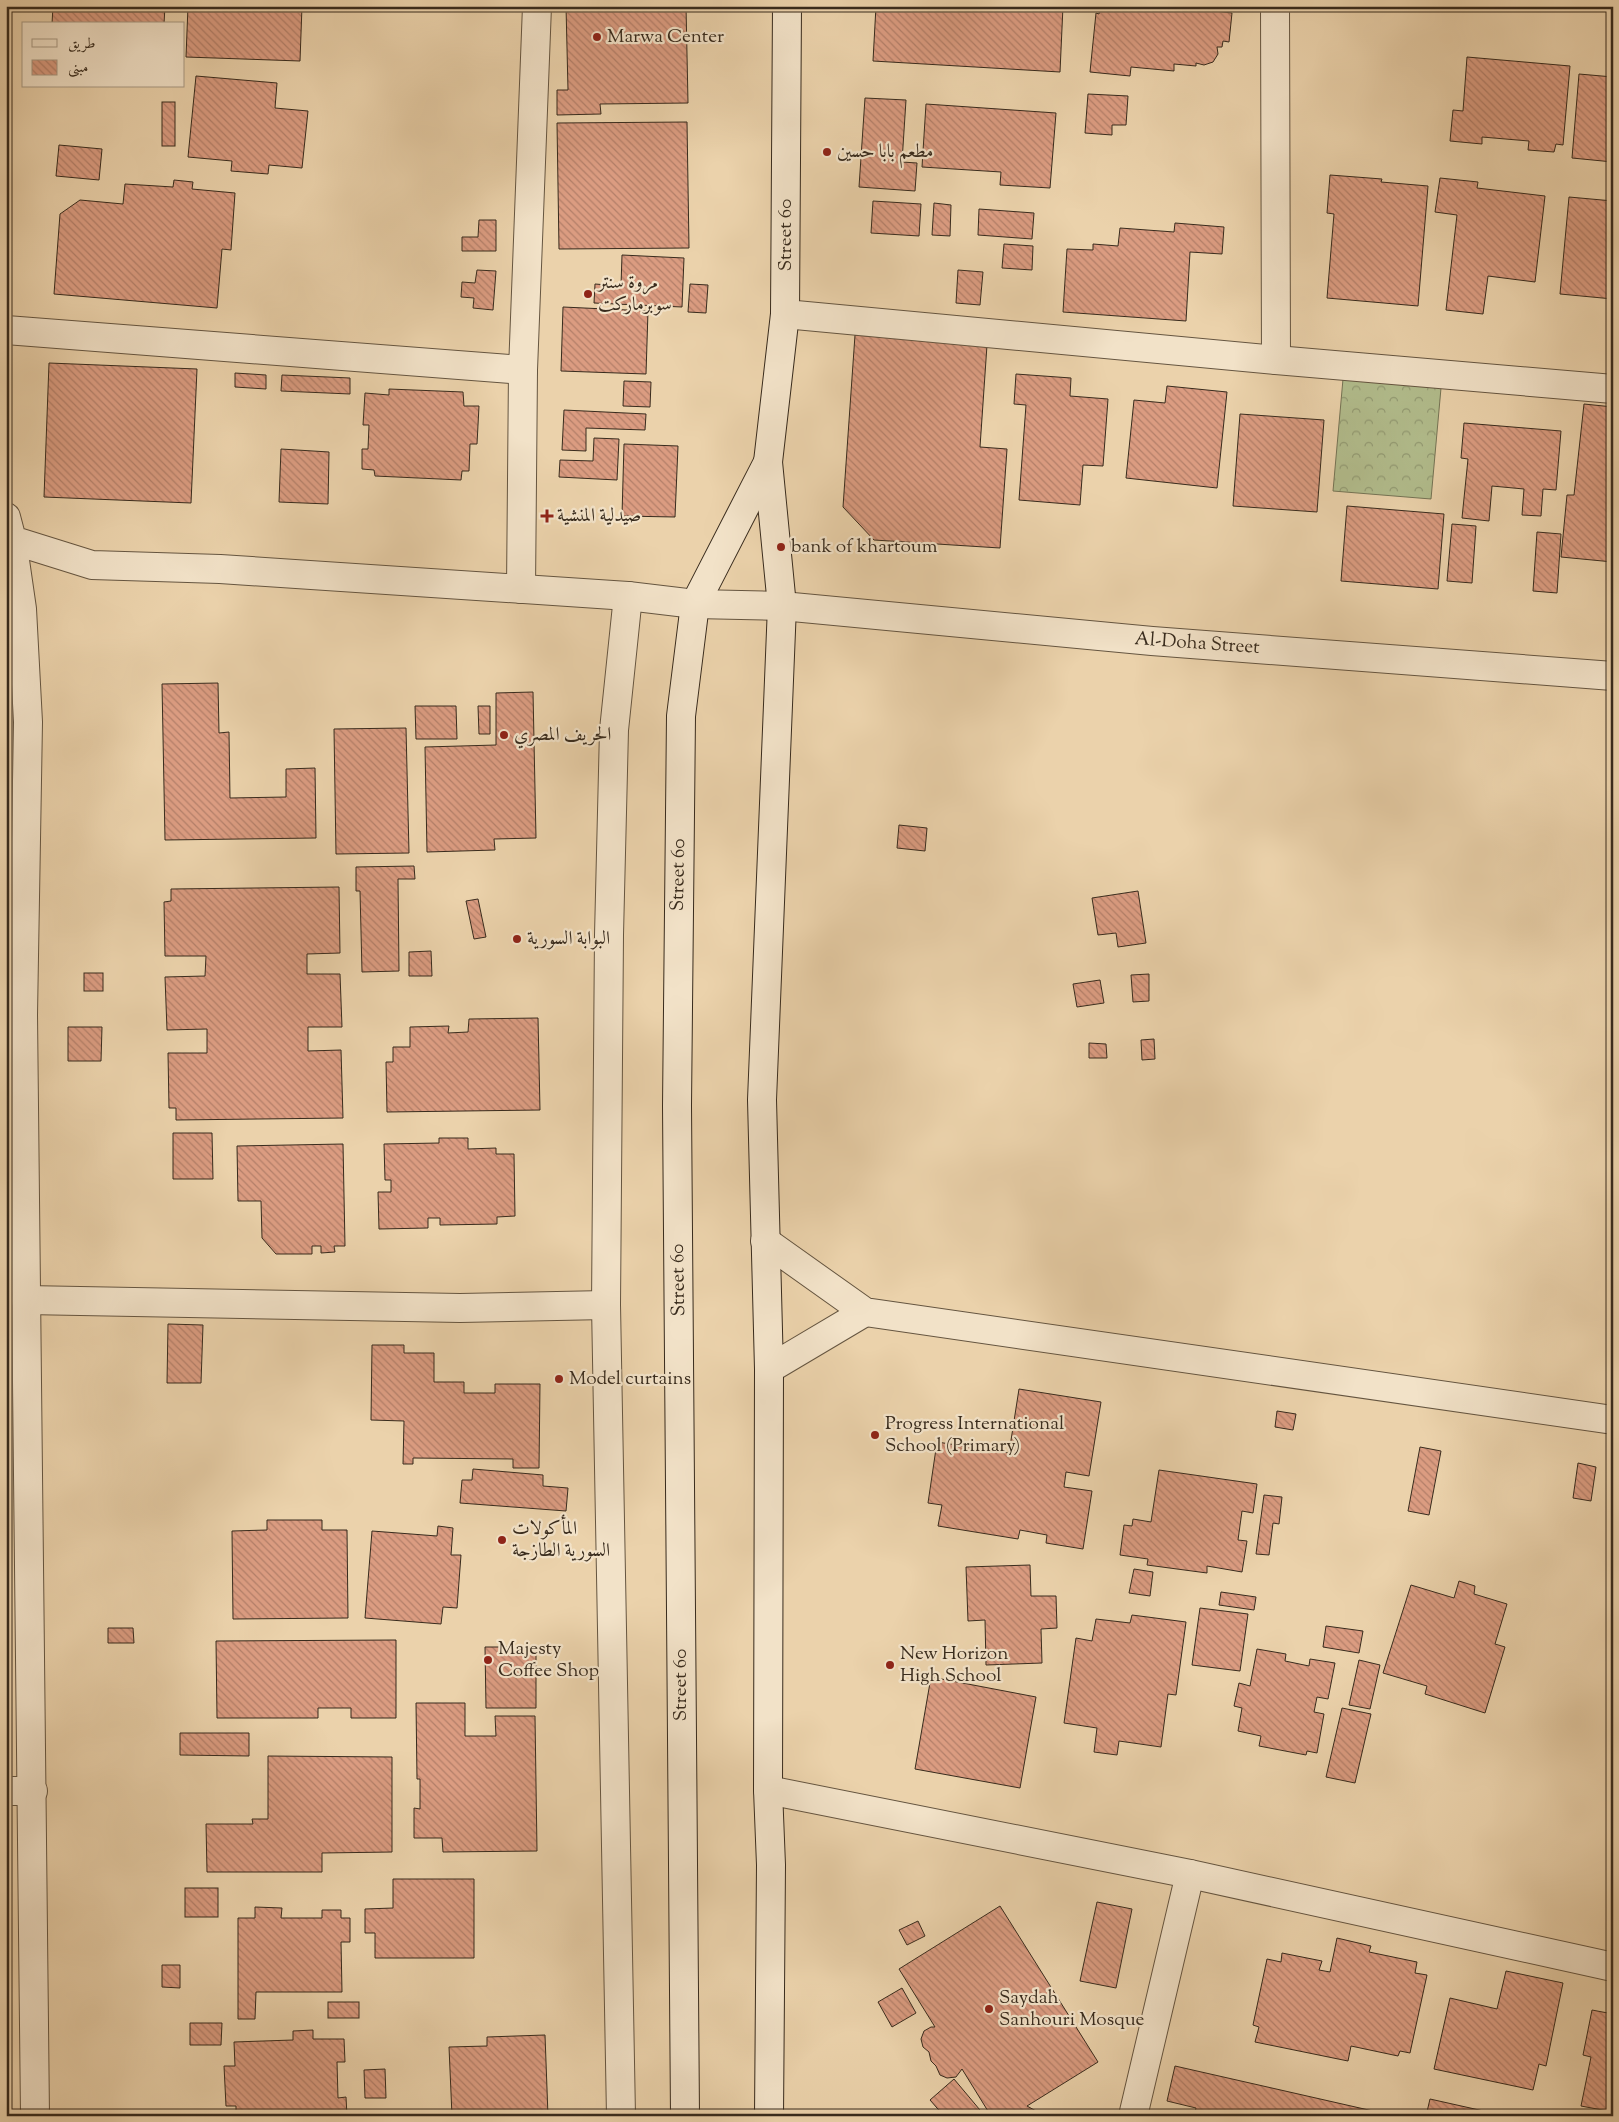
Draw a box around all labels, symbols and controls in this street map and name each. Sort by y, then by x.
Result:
legend [22,22,185,88]
place label: Marwa Center [607,24,724,51]
marker: Marwa Center [591,31,603,43]
text: طريق [68,34,95,55]
text: مبنى [68,58,88,79]
place label: مطعم بابا حسين [837,139,933,169]
marker: مطعم بابا حسين [821,146,833,158]
street label: Street 60 [773,199,800,271]
place label: مروة سنتر سوبرماركت [596,270,672,319]
marker: مروة سنتر سوبرماركت [582,288,594,300]
place label: صيدلية المنشية [557,503,641,530]
marker: صيدلية المنشية [541,510,553,522]
place label: bank of khartoum [791,534,938,561]
marker: bank of khartoum [775,541,787,553]
street label: Al-Doha Street [1134,626,1261,662]
place label: الحريف المصري [514,722,611,749]
marker: الحريف المصري [498,729,510,741]
street label: Street 60 [665,838,693,912]
place label: البوابة السورية [527,926,610,953]
marker: البوابة السورية [511,933,523,945]
street label: Street 60 [665,1243,693,1317]
place label: Model curtains [569,1366,691,1393]
marker: Model curtains [553,1373,565,1385]
place label: Progress International School (Primary) [885,1411,1064,1460]
marker: Progress International School (Primary) [869,1429,881,1441]
place label: المأكولات السورية الطازجة [512,1514,610,1565]
marker: المأكولات السورية الطازجة [496,1534,508,1546]
place label: Majesty Coffee Shop [498,1636,599,1685]
place label: New Horizon High School [900,1641,1008,1690]
street label: Street 60 [668,1649,695,1721]
marker: Majesty Coffee Shop [482,1654,494,1666]
marker: New Horizon High School [884,1659,896,1671]
place label: Saydah Sanhouri Mosque [999,1985,1145,2034]
marker: Saydah Sanhouri Mosque [983,2003,995,2015]

